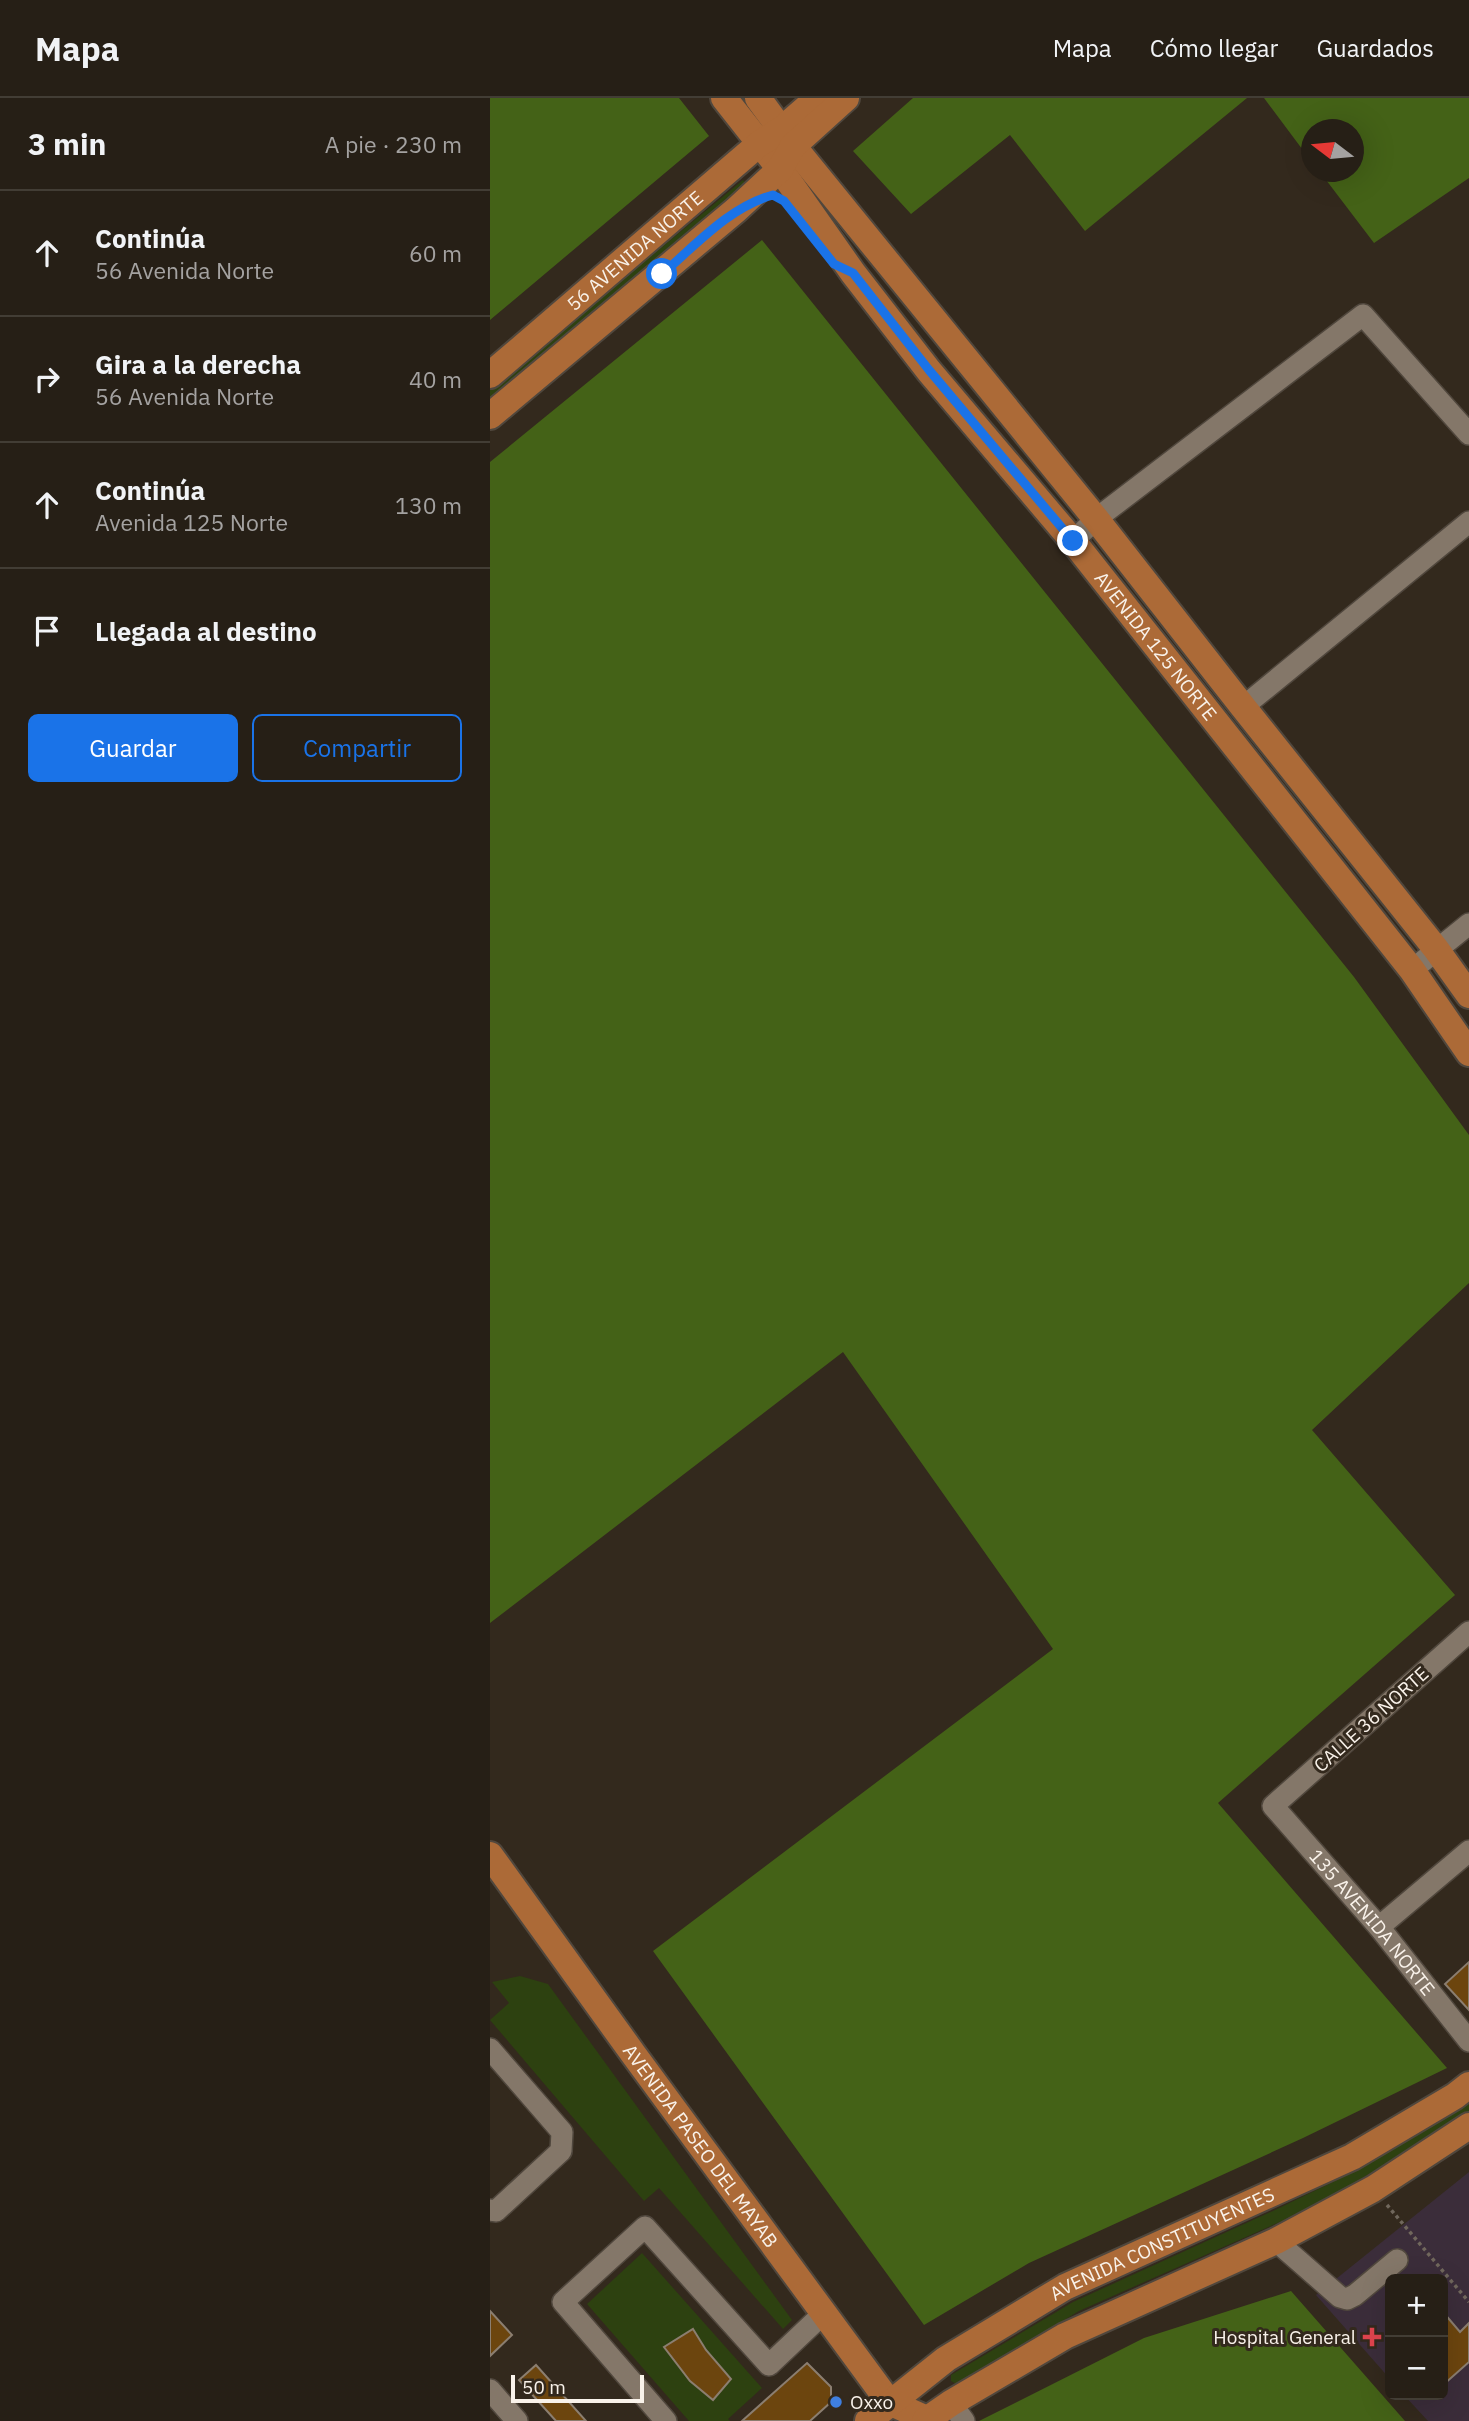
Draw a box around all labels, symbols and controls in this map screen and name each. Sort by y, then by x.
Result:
text: Mapa [35,27,120,70]
text: Mapa [1053,32,1112,64]
text: Cómo llegar [1150,32,1278,64]
text: Guardados [1316,32,1434,64]
north arrow [1301,119,1364,182]
text: 3 min [28,124,106,163]
text: A pie · 230 m [325,129,462,159]
street label: 56 AVENIDA NORTE [562,185,708,316]
text: Continúa [95,221,205,255]
icon: ahead [28,234,66,272]
text: 60 m [409,238,462,268]
text: 56 Avenida Norte [95,255,274,285]
route start [646,258,677,289]
text: Gira a la derecha [95,347,301,381]
icon: right [28,360,66,398]
text: 40 m [409,364,462,394]
text: 56 Avenida Norte [95,381,274,411]
text: Continúa [95,473,205,507]
icon: ahead [28,486,66,524]
text: 130 m [395,490,462,520]
text: Avenida 125 Norte [95,507,288,537]
route end [1057,525,1088,556]
street label: AVENIDA 125 NORTE [1090,566,1222,725]
icon: arrive [28,612,66,650]
text: Llegada al destino [95,614,317,648]
button: Guardar [28,714,238,782]
button: Compartir [252,714,462,782]
street label: CALLE 36 NORTE [1309,1661,1433,1777]
street label: 135 AVENIDA NORTE [1304,1844,1440,2000]
street label: AVENIDA PASEO DEL MAYAB [618,2039,783,2252]
street label: AVENIDA CONSTITUYENTES [1045,2182,1278,2305]
map controls [1385,2274,1448,2400]
button: + [1385,2274,1448,2337]
place label: Hospital General [1213,2325,1356,2349]
marker: Hospital General [1362,2327,1382,2347]
button: − [1385,2337,1448,2400]
scale bar [511,2372,644,2404]
text: 50 m [522,2375,566,2399]
place label: Oxxo [850,2390,893,2414]
marker: Oxxo [828,2394,844,2410]

